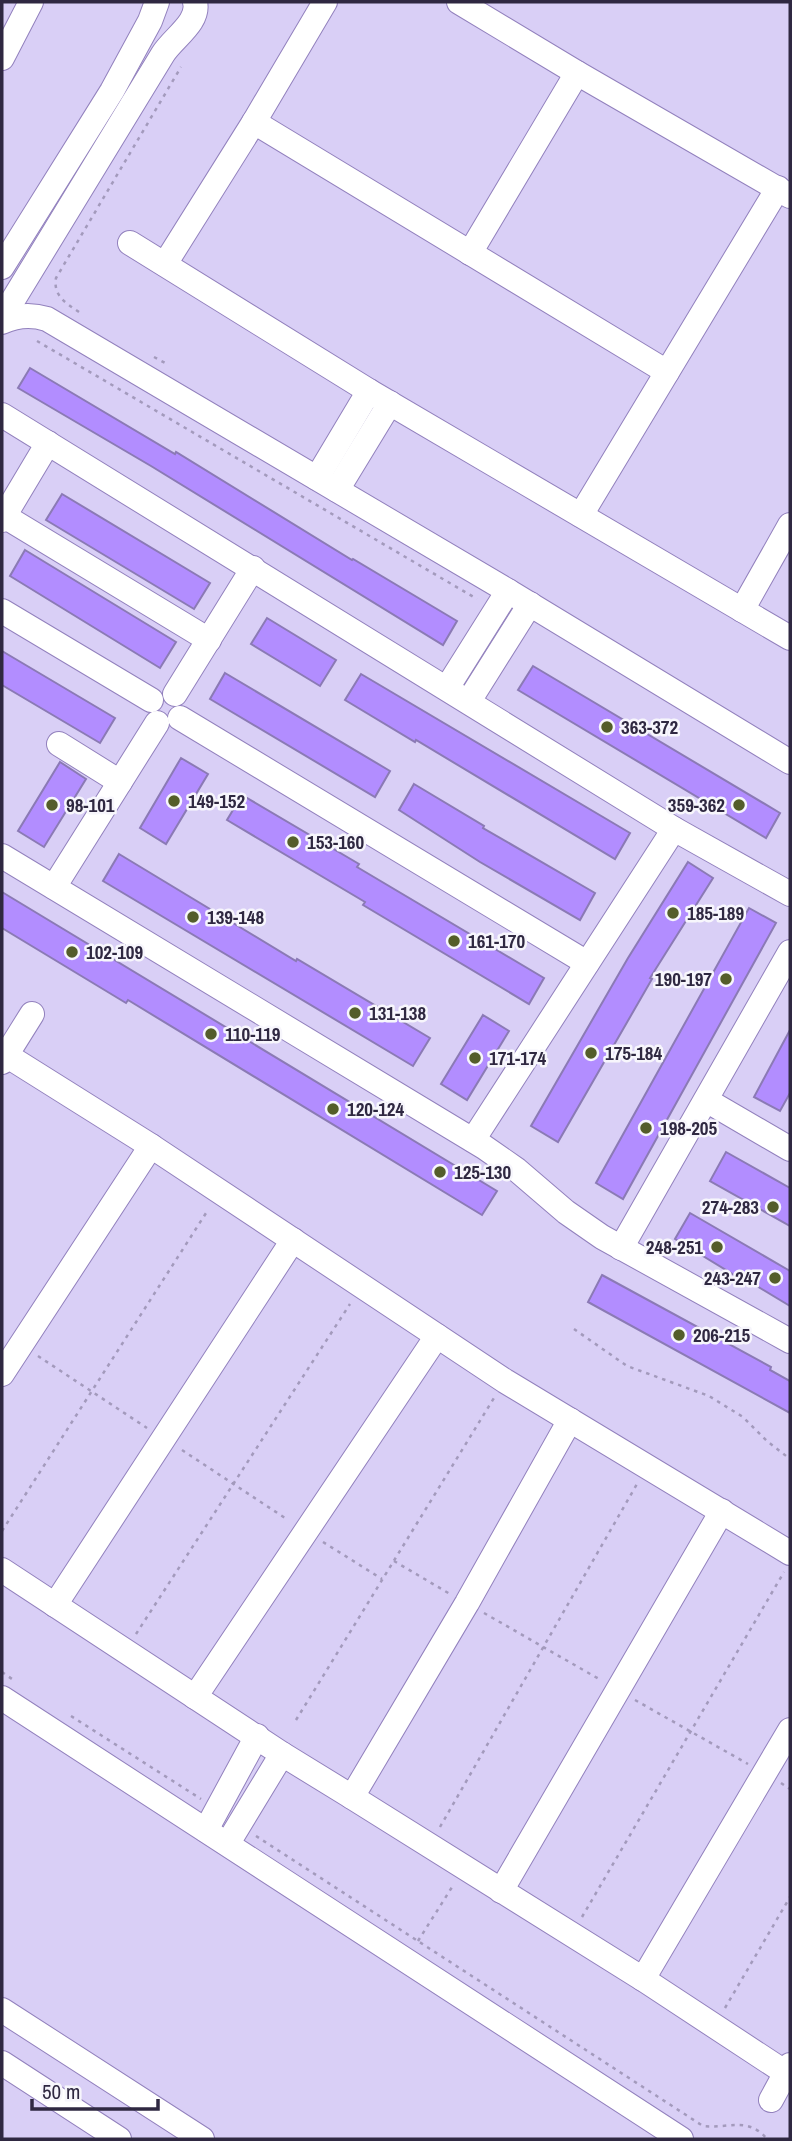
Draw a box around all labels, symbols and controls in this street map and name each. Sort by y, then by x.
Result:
place label: 363-372 [621,714,679,740]
marker: 363-372 [599,719,615,735]
place label: 149-152 [188,788,246,814]
place label: 98-101 [66,792,115,818]
place label: 359-362 [668,792,725,818]
marker: 149-152 [166,793,182,809]
marker: 98-101 [44,797,60,813]
marker: 359-362 [731,797,747,813]
place label: 153-160 [307,829,365,855]
marker: 153-160 [285,834,301,850]
place label: 185-189 [687,900,745,926]
place label: 139-148 [207,904,265,930]
marker: 185-189 [665,905,681,921]
marker: 139-148 [185,909,201,925]
place label: 161-170 [468,928,526,954]
marker: 161-170 [446,933,462,949]
place label: 102-109 [86,939,144,965]
marker: 102-109 [64,944,80,960]
place label: 190-197 [655,966,712,992]
marker: 190-197 [718,971,734,987]
place label: 131-138 [369,1000,427,1026]
marker: 131-138 [347,1005,363,1021]
place label: 110-119 [225,1021,281,1047]
marker: 110-119 [203,1026,219,1042]
place label: 175-184 [605,1040,663,1066]
place label: 171-174 [489,1045,547,1071]
marker: 175-184 [583,1045,599,1061]
marker: 171-174 [467,1050,483,1066]
place label: 120-124 [347,1096,405,1122]
marker: 120-124 [325,1101,341,1117]
place label: 198-205 [660,1115,718,1141]
marker: 198-205 [638,1120,654,1136]
place label: 125-130 [454,1159,512,1185]
marker: 125-130 [432,1164,448,1180]
place label: 274-283 [702,1194,759,1220]
marker: 274-283 [765,1199,781,1215]
place label: 248-251 [646,1234,703,1260]
marker: 248-251 [709,1239,725,1255]
place label: 243-247 [704,1265,761,1291]
marker: 243-247 [767,1270,783,1286]
place label: 206-215 [693,1322,751,1348]
marker: 206-215 [671,1327,687,1343]
scale bar [32,2068,158,2112]
text: 50 m [42,2077,80,2106]

